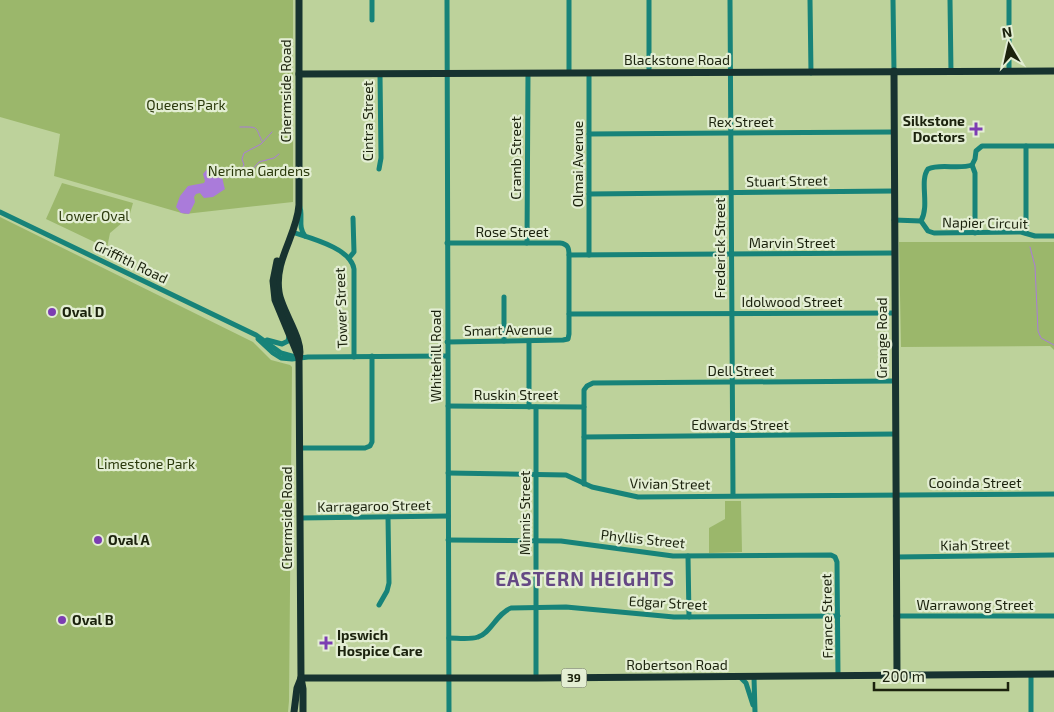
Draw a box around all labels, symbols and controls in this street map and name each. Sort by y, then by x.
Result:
north arrow [984,20,1034,70]
text: N [1001,22,1013,41]
street label: Chermside Road [277,40,294,143]
street label: Blackstone Road [624,51,730,68]
street label: Cintra Street [359,81,376,161]
park label: Queens Park [146,96,226,113]
place label: Silkstone Doctors [903,112,965,145]
street label: Rex Street [708,113,774,130]
street label: Cramb Street [507,116,524,200]
street label: Olmai Avenue [569,121,586,207]
marker: Silkstone Doctors [969,122,983,136]
park label: Nerima Gardens [208,162,310,179]
street label: Stuart Street [746,171,828,190]
street label: Frederick Street [711,198,728,298]
park label: Lower Oval [58,207,130,224]
street label: Napier Circuit [942,213,1028,232]
street label: Rose Street [475,223,549,240]
street label: Marvin Street [749,234,835,251]
street label: Griffith Road [92,236,171,287]
street label: Tower Street [331,267,350,349]
street label: Idolwood Street [741,293,843,310]
street label: Grange Road [873,298,890,378]
place label: Oval D [62,303,104,320]
marker: Oval D [46,306,58,318]
street label: Whitehill Road [427,310,444,402]
street label: Smart Avenue [464,320,552,339]
street label: Dell Street [708,362,774,379]
street label: Ruskin Street [474,386,558,403]
street label: Edwards Street [691,416,789,433]
park label: Limestone Park [97,455,195,472]
street label: Chermside Road [278,467,295,570]
street label: Minnis Street [516,471,533,555]
street label: Vivian Street [629,474,711,493]
street label: Cooinda Street [928,474,1022,491]
street label: Karragaroo Street [317,496,431,515]
street label: Phyllis Street [600,526,686,551]
place label: Oval A [108,531,150,548]
marker: Oval A [92,534,104,546]
street label: Kiah Street [940,535,1010,554]
district label: EASTERN HEIGHTS [495,567,675,590]
street label: France Street [817,573,836,659]
street label: Edgar Street [628,592,708,613]
street label: Warrawong Street [916,596,1034,613]
place label: Oval B [72,611,114,628]
marker: Oval B [56,614,68,626]
place label: Ipswich Hospice Care [337,626,423,659]
marker: Ipswich Hospice Care [319,636,333,650]
street label: Robertson Road [626,656,728,673]
scale bar [874,660,1008,692]
text: 200 m [882,667,925,685]
road number: 39 [562,668,586,688]

